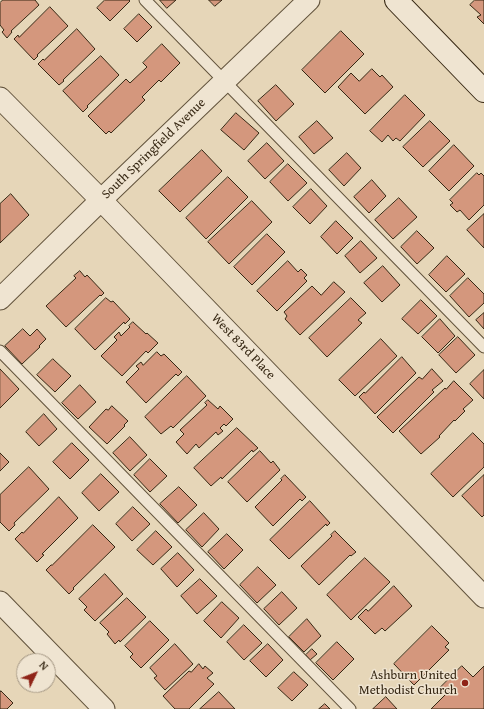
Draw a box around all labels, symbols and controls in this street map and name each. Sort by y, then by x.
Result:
street label: South Springfield Avenue [99,95,209,203]
street label: West 83rd Place [208,311,278,383]
north arrow [16,653,56,693]
text: N [36,657,52,674]
place label: Ashburn United Methodist Church [359,668,457,699]
marker: Ashburn United Methodist Church [460,678,470,688]

